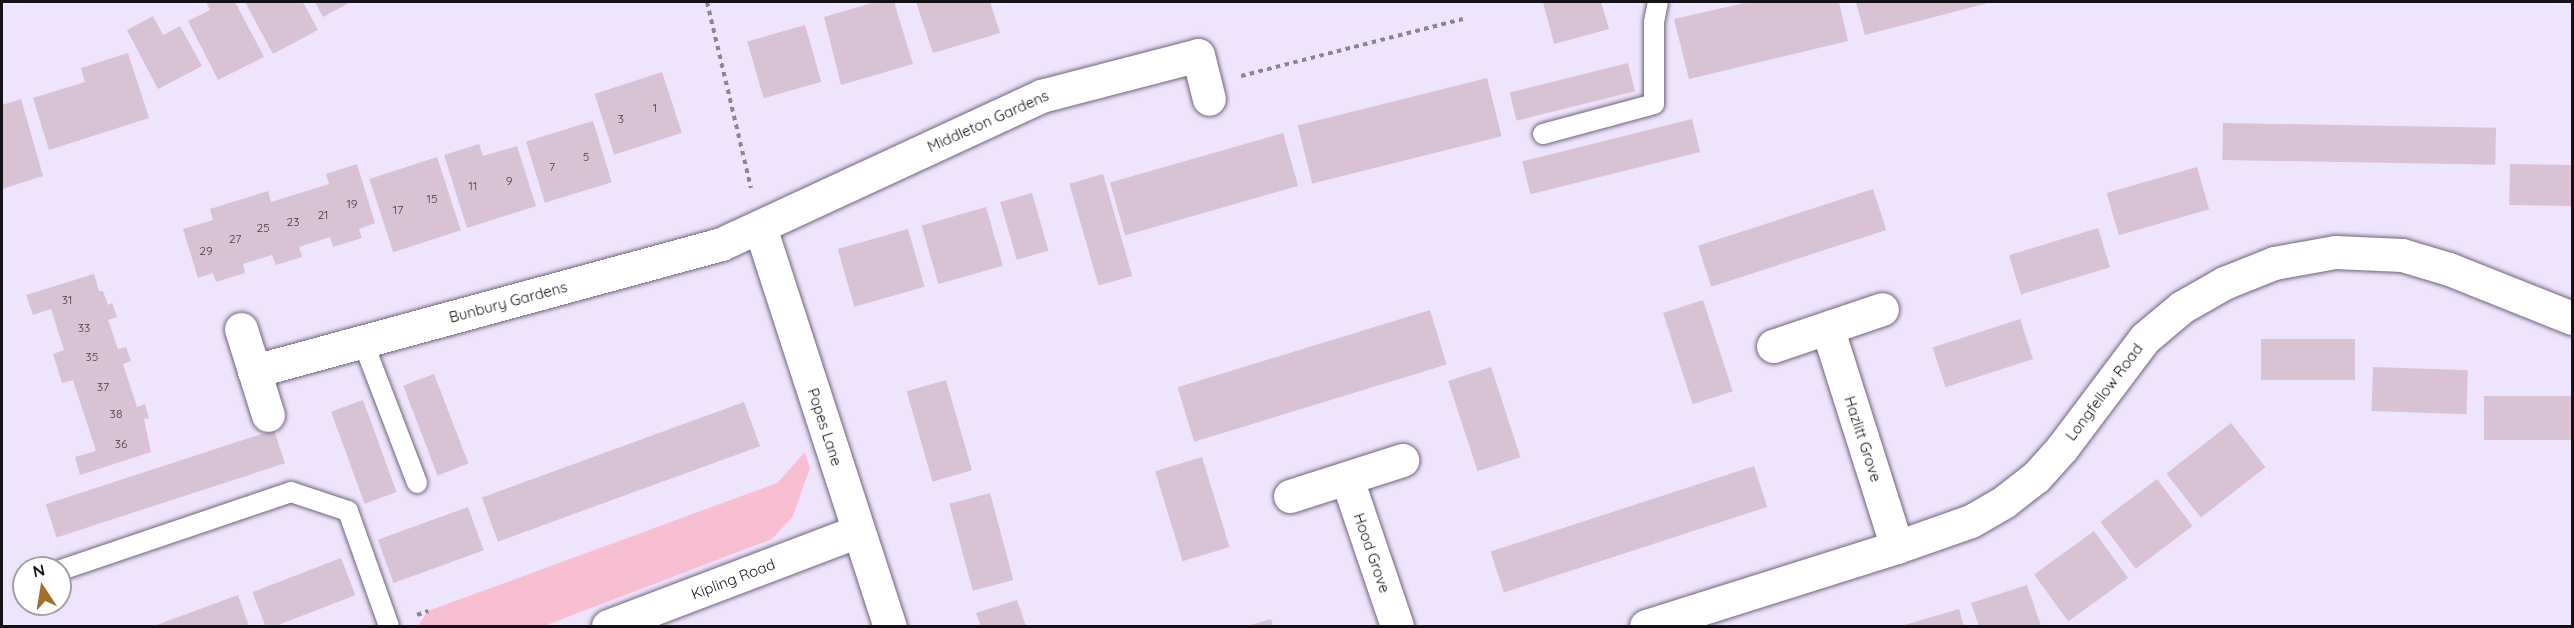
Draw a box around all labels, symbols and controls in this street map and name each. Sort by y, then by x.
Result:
street label: Middleton Gardens [925,86,1051,156]
house number: 1 [653,101,657,115]
house number: 3 [618,112,624,126]
house number: 5 [583,150,589,164]
house number: 7 [549,160,555,174]
house number: 9 [506,174,512,188]
house number: 11 [469,179,477,193]
house number: 15 [427,192,437,206]
house number: 19 [346,197,358,211]
house number: 17 [393,203,403,217]
house number: 21 [317,208,329,222]
house number: 23 [287,215,299,229]
house number: 25 [256,221,270,235]
house number: 27 [229,232,241,246]
house number: 29 [199,244,213,258]
street label: Bunbury Gardens [447,278,569,326]
house number: 31 [62,293,72,307]
house number: 33 [78,321,90,335]
street label: Longfellow Road [2062,340,2146,444]
house number: 35 [86,350,98,364]
house number: 37 [97,380,109,394]
street label: Popes Lane [804,386,846,468]
street label: Hazlitt Grove [1841,394,1885,484]
house number: 38 [110,407,122,421]
house number: 36 [115,437,127,451]
street label: Hood Grove [1350,511,1394,595]
street label: Kipling Road [688,555,778,603]
north arrow [12,556,72,616]
text: N [31,559,46,581]

